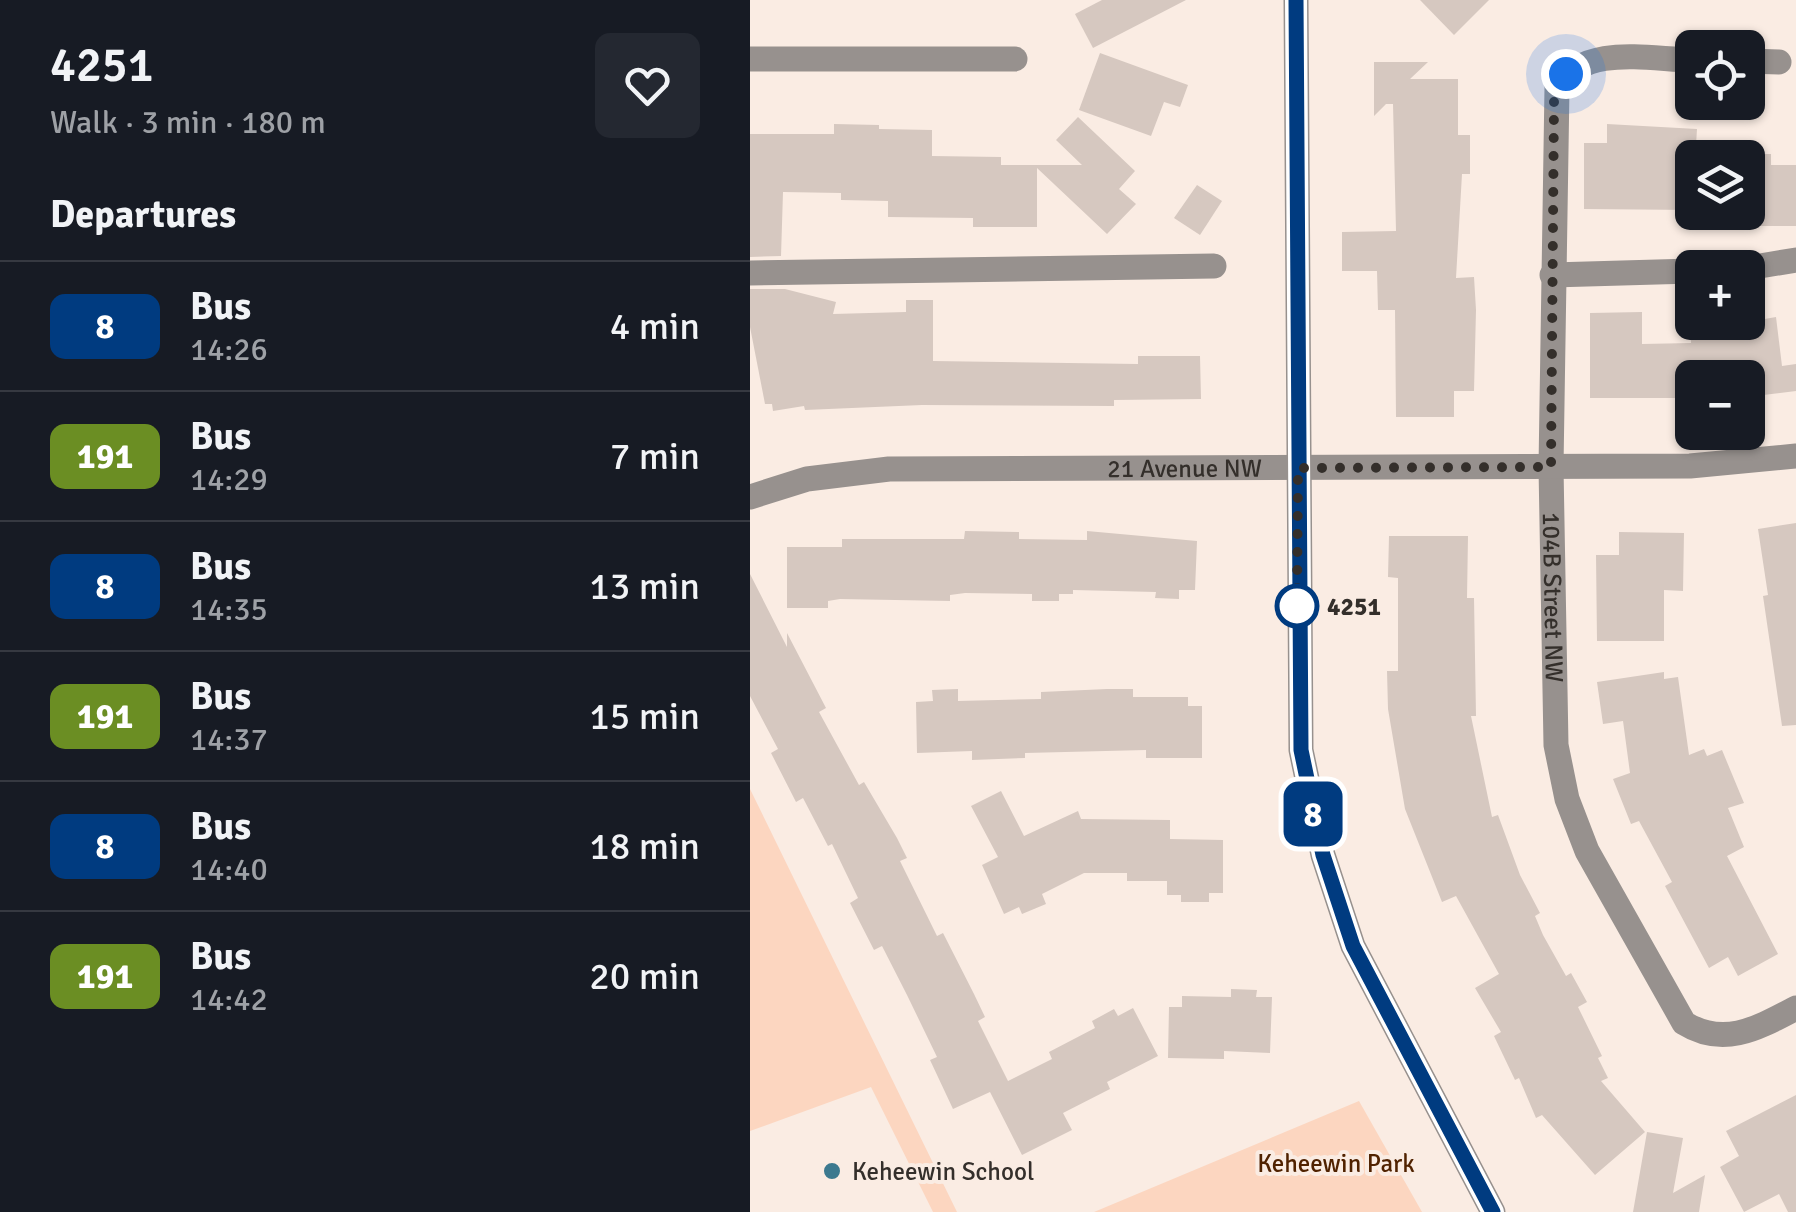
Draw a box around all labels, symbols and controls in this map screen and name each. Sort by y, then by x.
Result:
map controls [1675,30,1765,450]
button: locate [1675,30,1765,120]
button: heart [595,33,700,138]
text: 4251 [50,36,154,95]
your location [1541,49,1591,99]
text: Walk · 3 min · 180 m [50,103,326,142]
button: layers [1675,140,1765,230]
text: Departures [50,191,236,238]
button: + [1675,250,1765,340]
text: Bus [190,283,251,330]
text: 4 min [610,303,700,350]
text: 8 [96,305,114,348]
text: 14:26 [190,330,268,369]
button: − [1675,360,1765,450]
text: Bus [190,413,251,460]
text: 7 min [610,433,700,480]
text: 191 [77,435,133,478]
street label: 21 Avenue NW [1107,453,1262,484]
text: 14:29 [190,460,268,499]
street label: 104B Street NW [1536,512,1570,683]
text: Bus [190,543,251,590]
text: 13 min [589,563,700,610]
text: 8 [96,565,114,608]
marker: 4251 [1276,585,1318,627]
text: 14:35 [190,590,268,629]
place label: 4251 [1327,591,1381,622]
text: Bus [190,673,251,720]
text: 15 min [589,693,700,740]
text: 191 [77,695,133,738]
text: 14:37 [190,720,268,759]
line badge: 8 [1280,782,1346,846]
text: 8 [1304,793,1322,836]
text: Bus [190,803,251,850]
text: 18 min [589,823,700,870]
text: 8 [96,825,114,868]
text: 14:40 [190,850,268,889]
text: Bus [190,933,251,980]
text: 20 min [589,953,700,1000]
text: 191 [77,955,133,998]
text: 14:42 [190,980,268,1019]
park label: Keheewin Park [1257,1148,1415,1179]
place label: Keheewin School [852,1156,1034,1187]
marker: Keheewin School [821,1160,843,1182]

